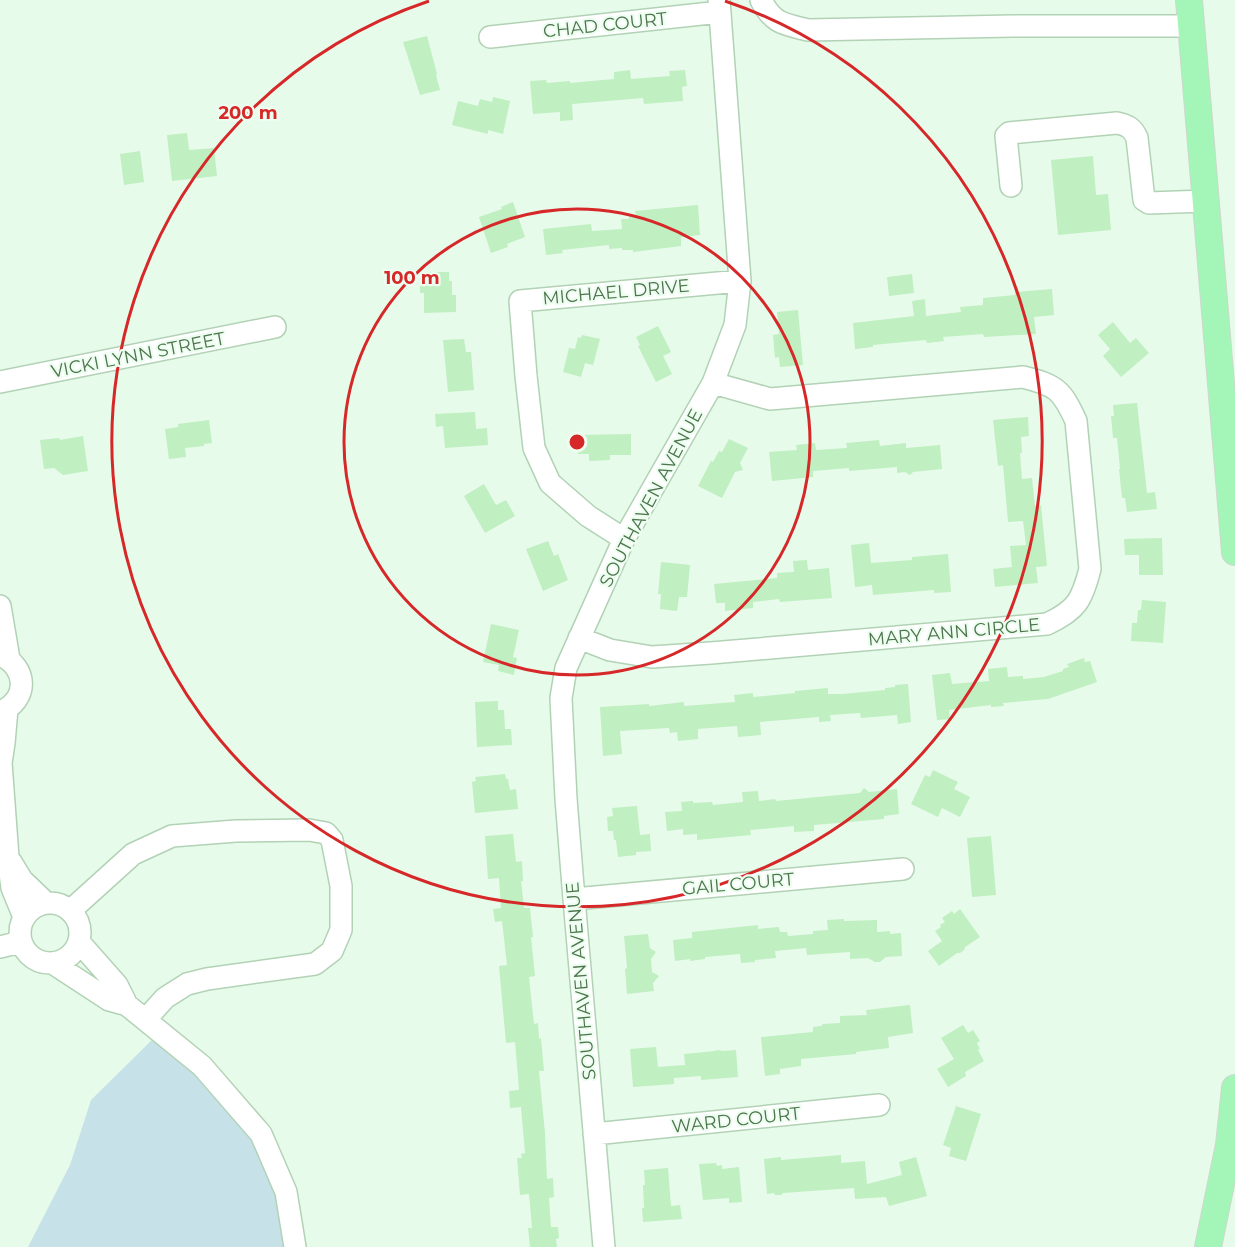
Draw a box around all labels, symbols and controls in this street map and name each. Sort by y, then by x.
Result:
street label: CHAD COURT [542,7,669,42]
text: 200 m [218,102,278,124]
text: 100 m [384,267,440,289]
street label: MICHAEL DRIVE [541,275,691,309]
street label: VICKI LYNN STREET [49,327,227,383]
street label: SOUTHAVEN AVENUE [595,405,707,591]
centre of rings [567,432,587,452]
street label: MARY ANN CIRCLE [867,614,1041,650]
street label: GAIL COURT [681,868,796,900]
street label: SOUTHAVEN AVENUE [561,881,601,1081]
street label: WARD COURT [670,1102,802,1138]

